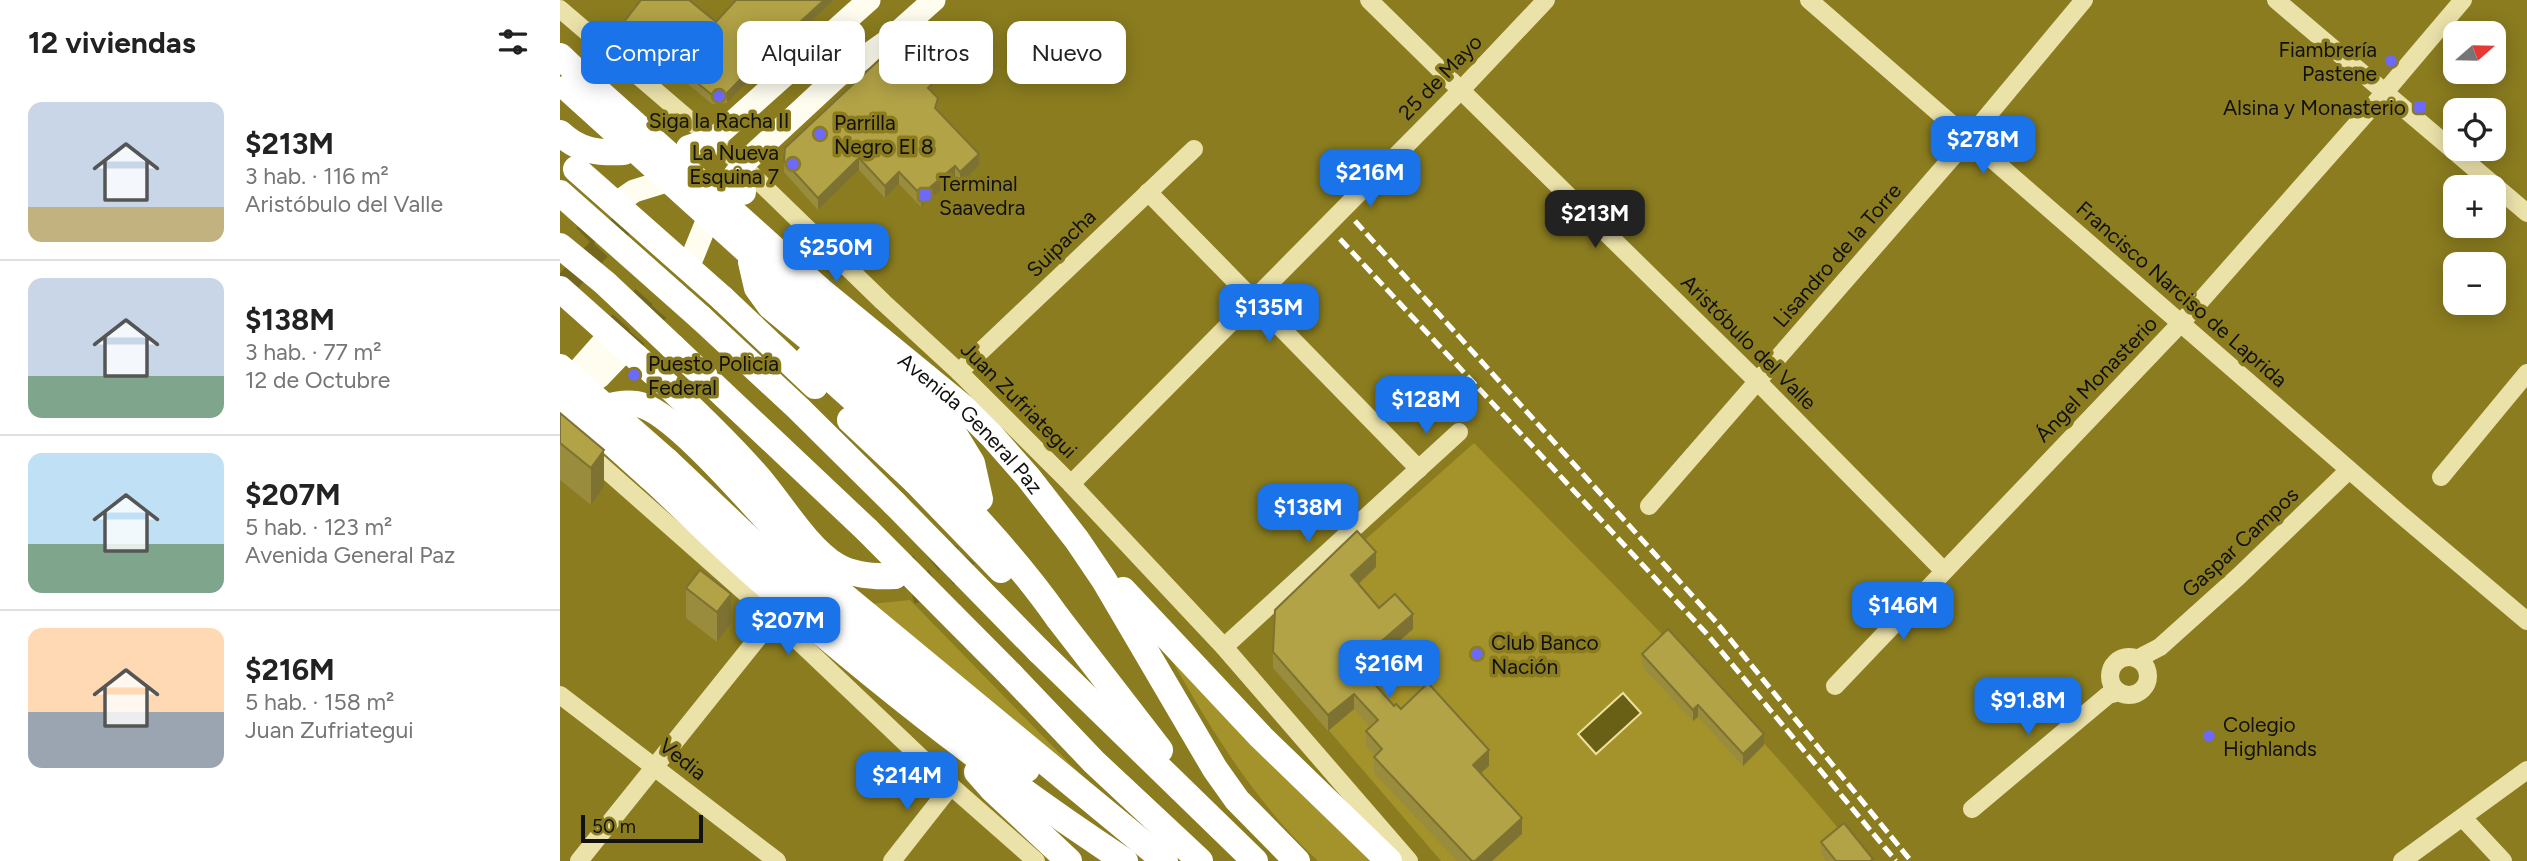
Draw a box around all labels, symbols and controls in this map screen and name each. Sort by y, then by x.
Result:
chip: Comprar [581,21,723,84]
chip: Alquilar [737,21,865,84]
chip: Filtros [879,21,993,84]
chip: Nuevo [1007,21,1126,84]
north arrow [2443,21,2506,84]
map controls [2443,21,2506,315]
icon: filters [494,23,532,61]
text: 12 viviendas [28,24,196,61]
street label: 25 de Mayo [1393,29,1487,125]
place label: Fiambrería Pastene [2279,37,2377,86]
marker: Fiambrería Pastene [2383,53,2399,69]
marker: Siga la Racha II [711,88,727,104]
place label: Alsina y Monasterio [2223,95,2406,120]
button: locate [2443,98,2506,161]
marker: Alsina y Monasterio [2412,99,2428,115]
place label: Siga la Racha II [649,108,789,133]
place label: Parrilla Negro El 8 [834,110,934,159]
pin: $278M [1934,116,2032,176]
text: $213M [245,125,334,162]
text: $278M [1947,125,2019,153]
marker: Parrilla Negro El 8 [812,126,828,142]
icon: home [84,130,168,214]
place label: La Nueva Esquina 7 [689,140,779,189]
pin: $216M [1321,150,1419,209]
marker: La Nueva Esquina 7 [785,156,801,172]
text: $216M [1336,158,1404,186]
text: 3 hab. · 116 m² [245,162,389,190]
place label: Terminal Saavedra [939,171,1025,220]
button: + [2443,175,2506,238]
street label: Lisandro de la Torre [1768,178,1906,332]
marker: Terminal Saavedra [917,187,933,203]
text: Aristóbulo del Valle [245,190,443,218]
pin: $213M [1546,190,1644,250]
street label: Francisco Narciso de Laprida [2072,196,2292,392]
text: $213M [1561,199,1629,227]
street label: Suipacha [1021,204,1101,282]
pin: $250M [787,224,885,284]
text: $250M [799,233,873,261]
button: − [2443,252,2506,315]
street label: Aristóbulo del Valle [1676,269,1822,415]
pin: $135M [1220,284,1318,344]
text: $135M [1235,293,1303,321]
text: $138M [245,301,335,338]
icon: home [84,306,168,390]
street label: Ángel Monasterio [2030,311,2162,447]
street label: Juan Zufriategui [956,337,1082,463]
text: 3 hab. · 77 m² [245,338,381,366]
street label: Avenida General Paz [894,347,1049,498]
place label: Puesto Policía Federal [648,351,779,400]
text: 12 de Octubre [245,366,390,394]
marker: Puesto Policía Federal [626,367,642,383]
pin: $128M [1377,376,1475,436]
text: $128M [1391,385,1461,413]
text: $207M [245,476,341,513]
icon: home [84,481,168,565]
street label: Gaspar Campos [2177,482,2303,602]
pin: $138M [1259,484,1357,544]
text: $138M [1273,493,1343,521]
text: 5 hab. · 123 m² [245,513,392,541]
text: Avenida General Paz [245,541,455,569]
pin: $146M [1854,582,1952,642]
text: $146M [1868,591,1938,619]
pin: $207M [739,598,837,657]
text: $207M [751,606,825,634]
place label: Club Banco Nación [1491,630,1599,679]
pin: $216M [1340,640,1438,700]
marker: Club Banco Nación [1469,646,1485,662]
text: $216M [1355,649,1423,677]
text: $216M [245,651,335,688]
icon: home [84,656,168,740]
pin: $91.8M [1971,678,2085,737]
text: $91.8M [1990,686,2066,714]
text: 5 hab. · 158 m² [245,688,394,716]
place label: Colegio Highlands [2223,712,2317,761]
text: Juan Zufriategui [245,716,414,744]
marker: Colegio Highlands [2201,728,2217,744]
street label: Vedia [654,733,712,785]
pin: $214M [858,752,956,812]
text: $214M [872,761,942,789]
scale bar [581,812,704,844]
text: 50 m [592,815,636,838]

